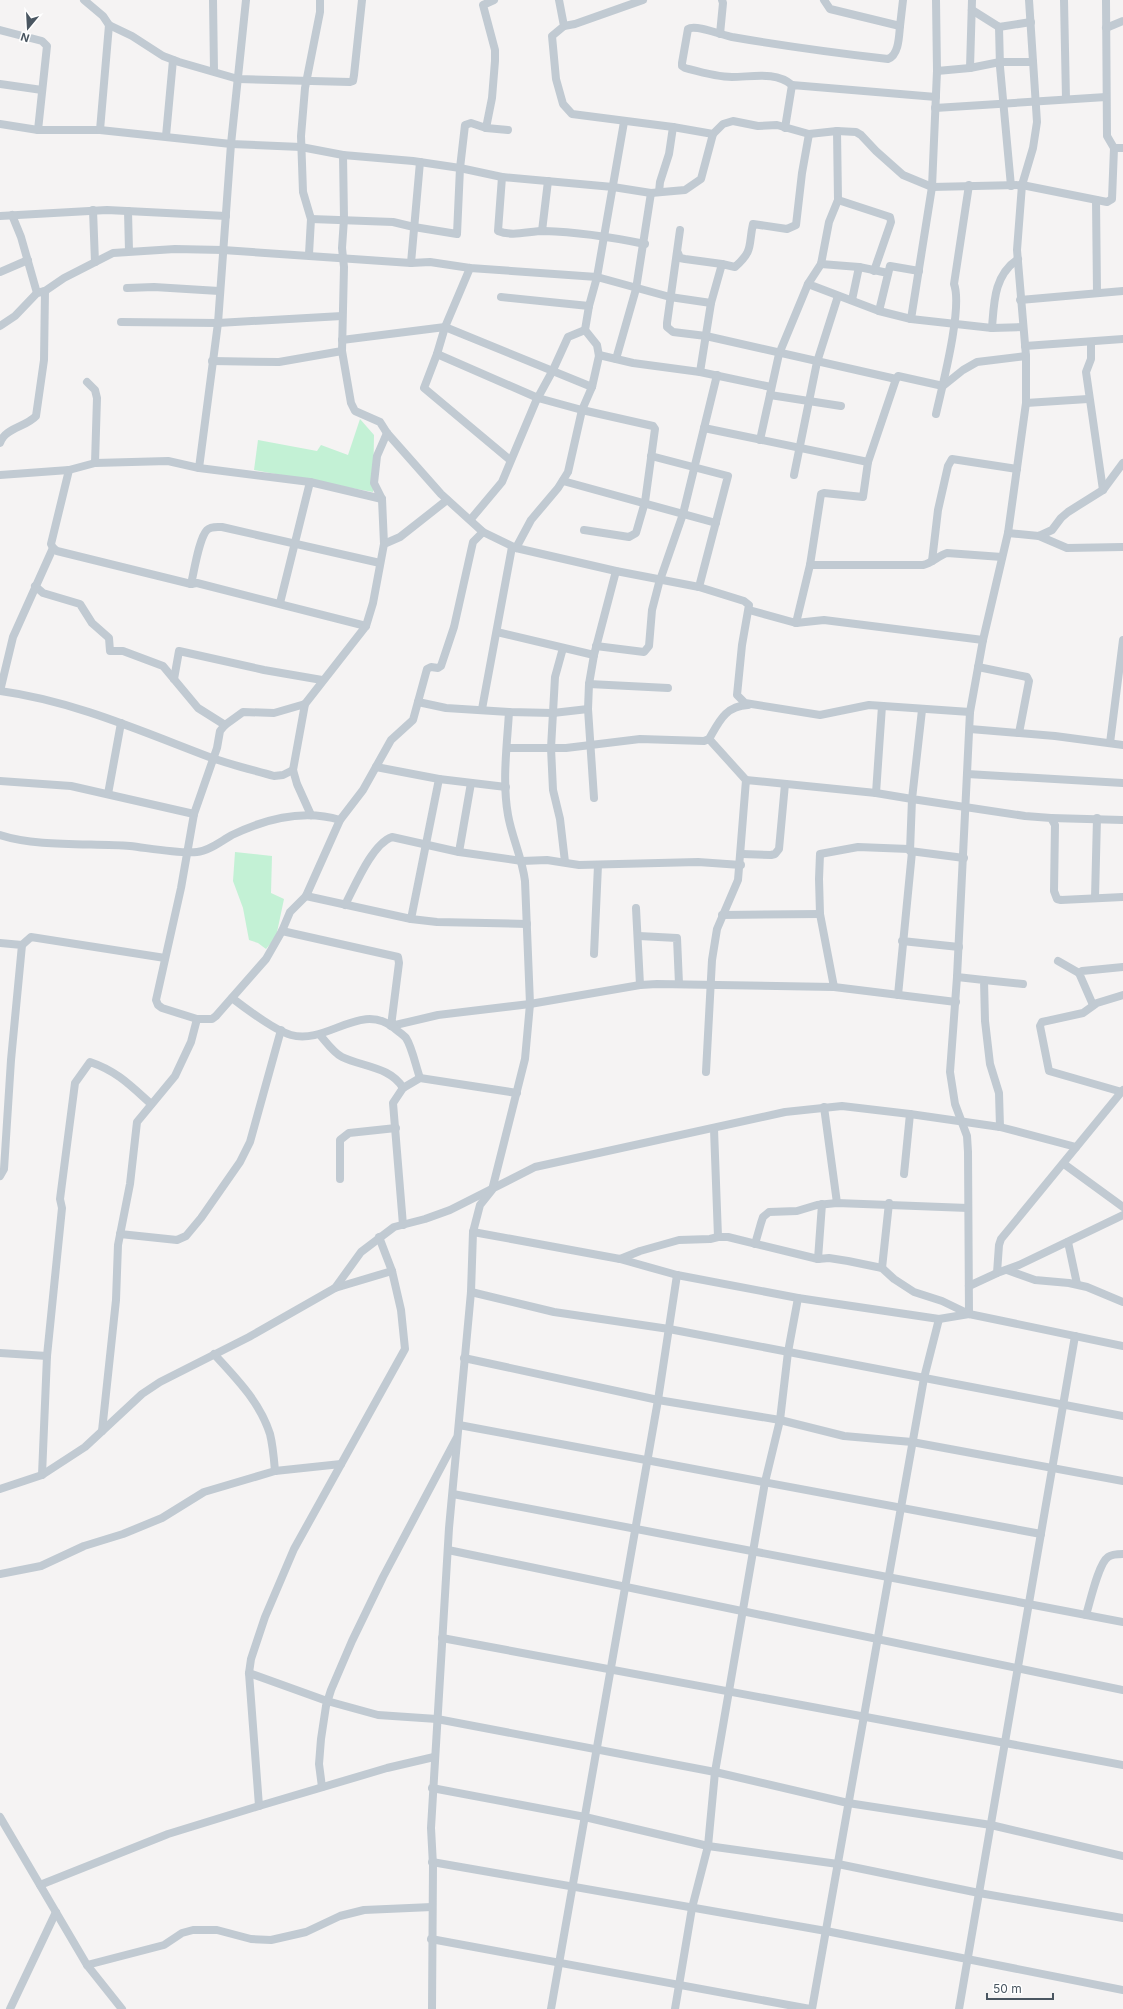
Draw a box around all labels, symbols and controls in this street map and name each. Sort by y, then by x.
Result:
north arrow [8,8,48,48]
text: N [19,30,31,45]
scale bar [987,1975,1053,2001]
text: 50 m [993,1981,1022,1996]

